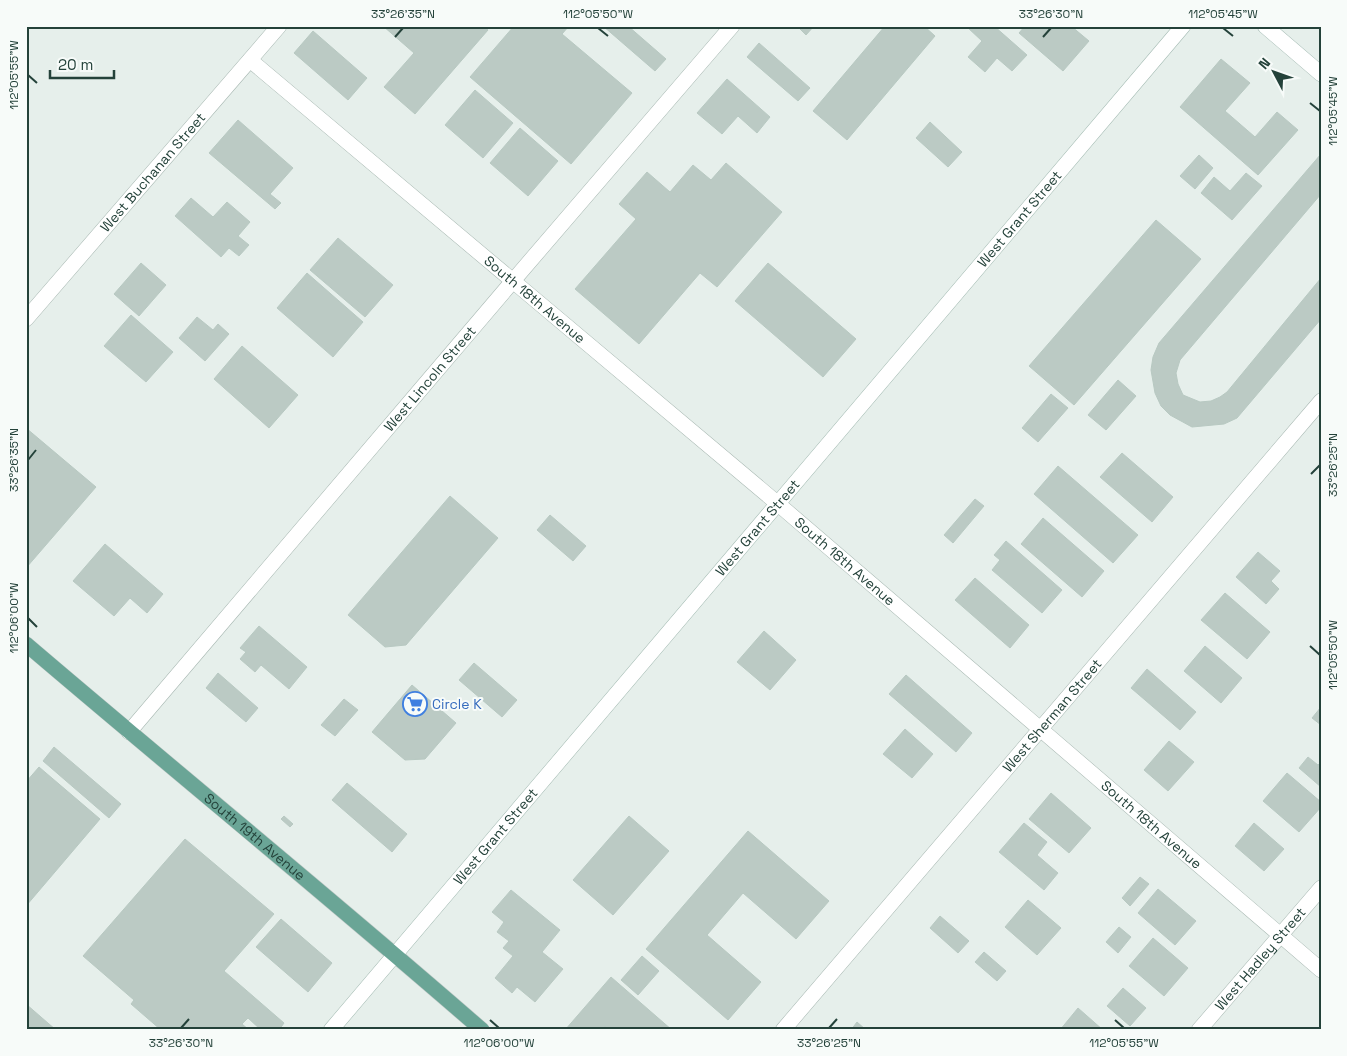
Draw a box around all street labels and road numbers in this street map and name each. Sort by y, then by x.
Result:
street label: West Buchanan Street [96,109,209,236]
street label: West Grant Street [973,167,1066,271]
street label: South 18th Avenue [480,252,589,347]
street label: West Lincoln Street [380,322,480,435]
street label: West Grant Street [711,475,803,580]
street label: South 18th Avenue [791,513,899,610]
street label: West Sherman Street [999,655,1106,776]
street label: South 18th Avenue [1097,776,1206,873]
street label: West Grant Street [449,784,541,888]
street label: South 19th Avenue [200,789,309,884]
street label: West Hadley Street [1211,903,1310,1014]

